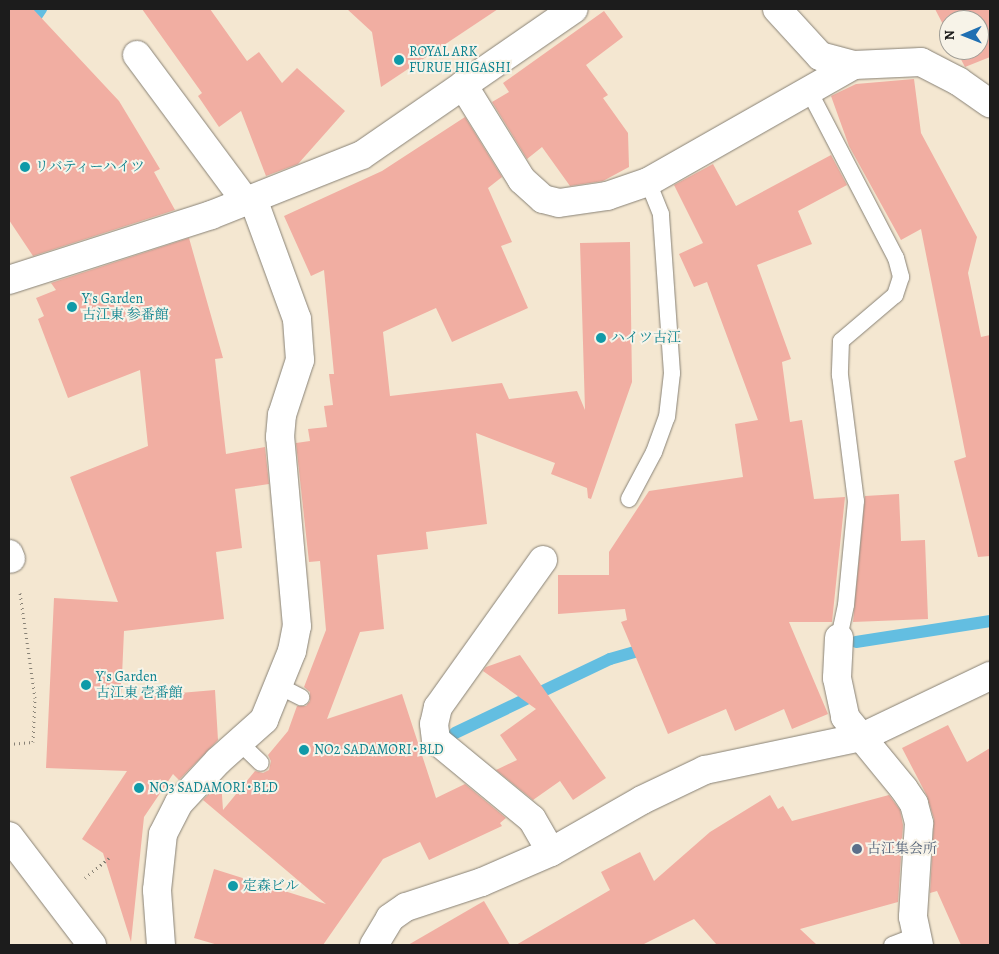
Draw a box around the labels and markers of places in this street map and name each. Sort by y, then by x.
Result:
place label: ROYAL ARK FURUE HIGASHI [409,44,511,76]
marker: ROYAL ARK FURUE HIGASHI [393,54,405,66]
place label: リバティーハイツ [35,159,147,175]
marker: リバティーハイツ [19,161,31,173]
place label: Y's Garden 古江東 参番館 [82,291,169,324]
marker: Y's Garden 古江東 参番館 [66,301,78,313]
place label: ハイツ古江 [611,330,681,346]
marker: ハイツ古江 [595,332,607,344]
place label: Y's Garden 古江東 壱番館 [96,669,183,702]
marker: Y's Garden 古江東 壱番館 [80,679,92,691]
place label: NO2 SADAMORI･BLD [314,742,444,758]
marker: NO2 SADAMORI･BLD [298,744,310,756]
place label: NO3 SADAMORI･BLD [149,780,278,796]
marker: NO3 SADAMORI･BLD [133,782,145,794]
place label: 古江集会所 [867,841,937,857]
marker: 古江集会所 [851,843,863,855]
place label: 定森ビル [243,878,299,894]
marker: 定森ビル [227,880,239,892]

